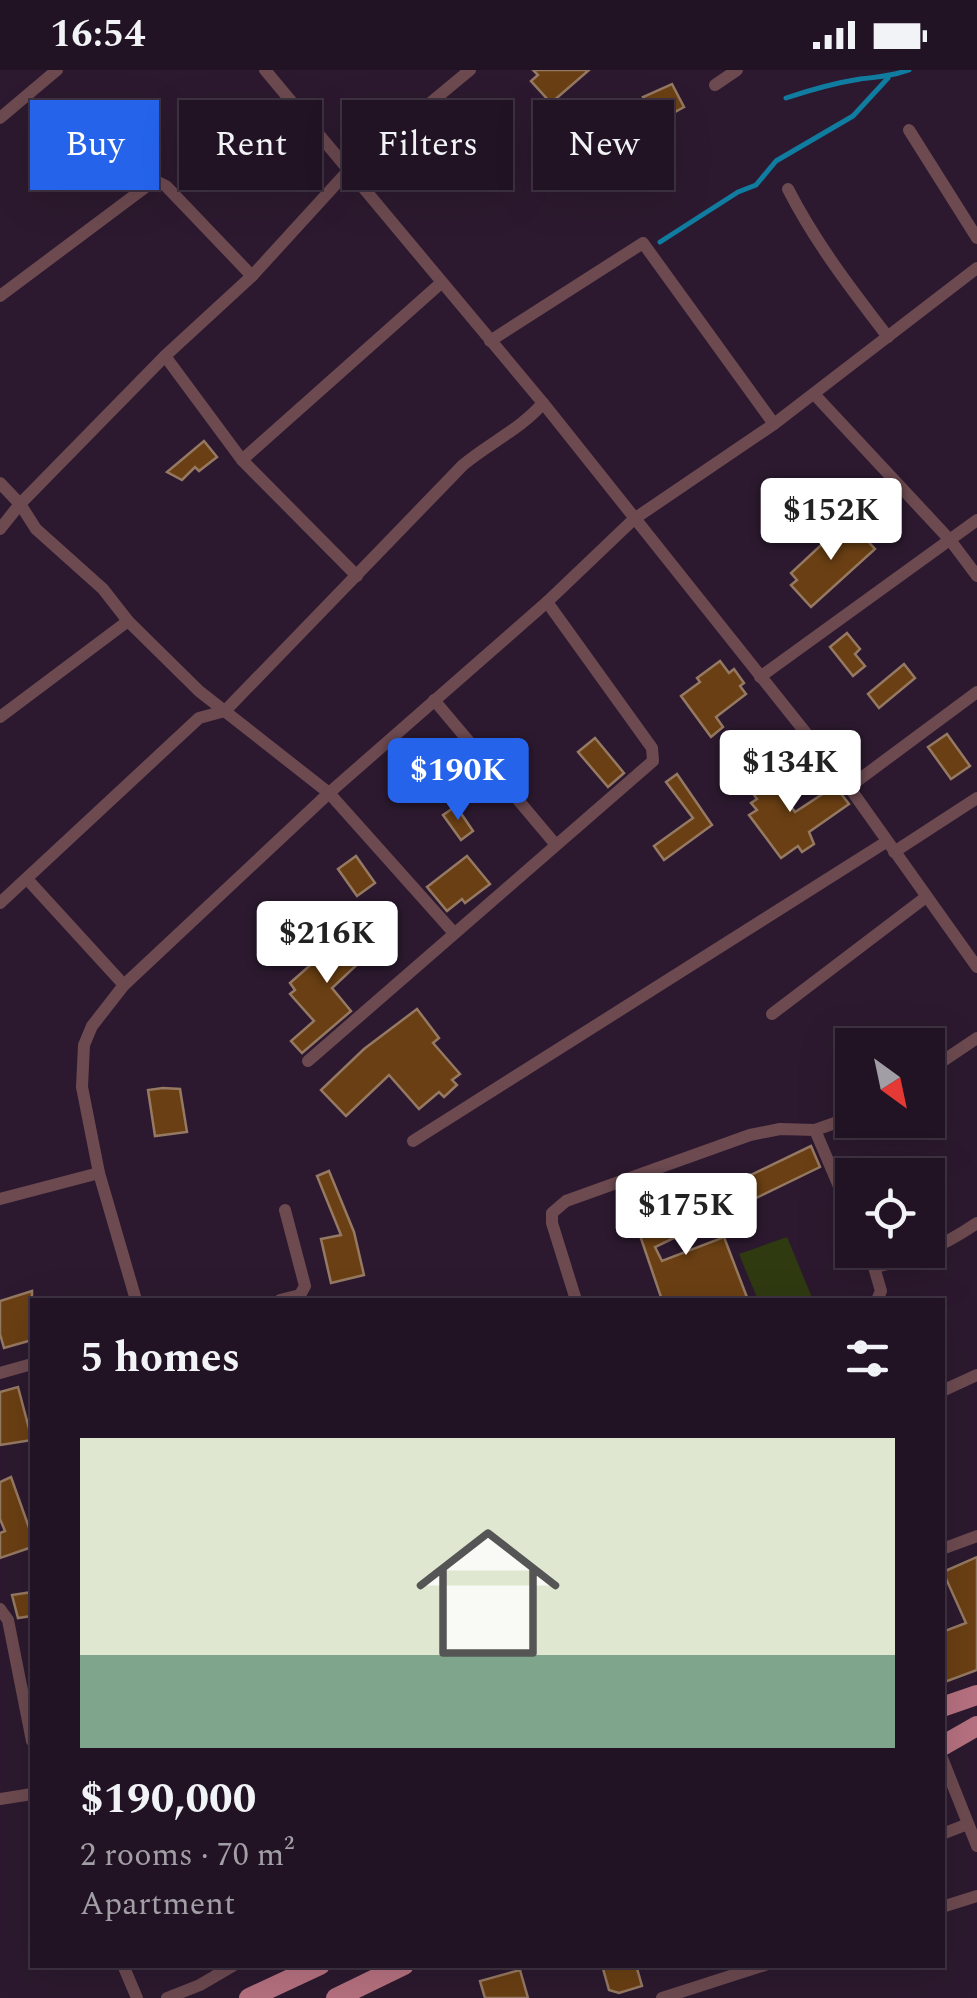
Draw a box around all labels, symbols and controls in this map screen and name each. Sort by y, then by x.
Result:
text: 16:54 [50,6,145,64]
chip: Buy [30,100,159,190]
chip: Rent [179,100,322,190]
chip: Filters [342,100,513,190]
chip: New [533,100,674,190]
pin: $152K [761,478,901,563]
text: $152K [783,486,879,535]
pin: $134K [720,730,860,815]
pin: $190K [388,738,528,823]
text: $134K [742,738,838,787]
text: $190K [410,746,506,795]
pin: $216K [257,901,397,986]
text: $216K [279,909,375,958]
north arrow [835,1028,945,1138]
map controls [835,1028,945,1268]
button: locate [835,1158,945,1268]
pin: $175K [616,1173,756,1258]
text: $175K [638,1181,734,1230]
text: 5 homes [80,1327,240,1390]
icon: filters [840,1331,895,1386]
icon: home [398,1503,578,1683]
text: $190,000 [80,1768,256,1831]
text: 2 rooms · 70 m² [80,1831,294,1880]
text: Apartment [80,1880,235,1929]

